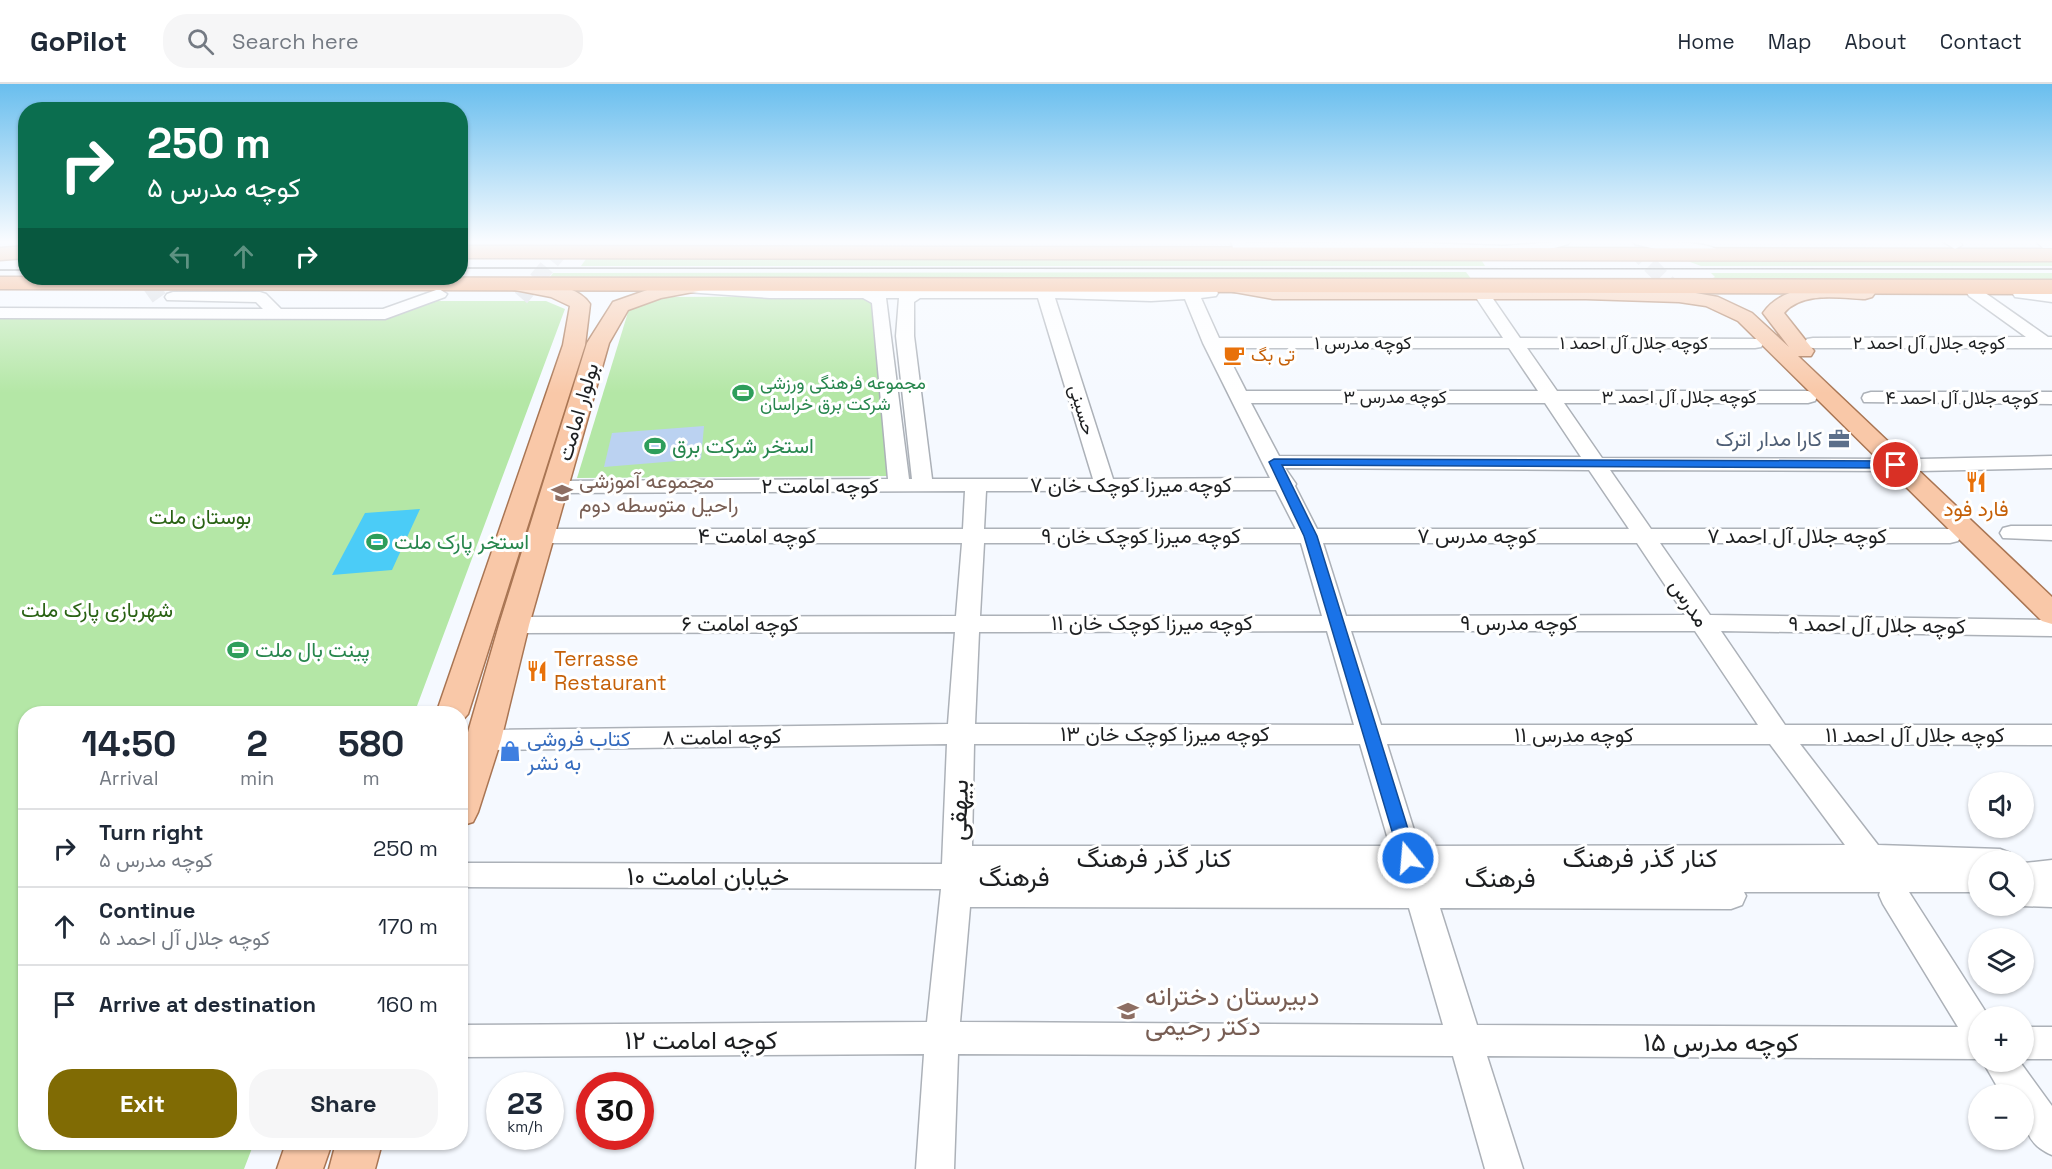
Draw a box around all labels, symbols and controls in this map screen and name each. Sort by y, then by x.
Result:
search box [163,14,583,68]
text: GoPilot [30,23,127,59]
icon: search [184,25,217,58]
text: Search here [232,27,359,55]
text: Home [1677,28,1735,55]
text: Map [1768,28,1812,55]
text: About [1845,28,1907,55]
text: Contact [1940,28,2022,55]
text: 250 m [147,117,271,170]
icon: right [48,126,126,204]
text: کوچه مدرس ۵ [147,170,301,205]
icon: left [164,240,197,273]
icon: ahead [227,240,260,273]
icon: right [290,240,323,273]
street label: کوچه مدرس ۱ [1314,331,1412,355]
street label: کوچه جلال آل احمد ۱ [1560,331,1708,355]
street label: کوچه جلال آل احمد ۲ [1853,331,2005,355]
cafe icon: تی بگ [1222,343,1246,367]
place label: تی بگ [1251,343,1295,366]
street label: بولوار امامت [551,360,604,464]
place label: مجموعه فرهنگی ورزشی شرکت برق خراسان [760,371,926,415]
sports icon: مجموعه فرهنگی ورزشی شرکت برق خراسان [731,381,755,405]
street label: حسینی [1064,382,1101,438]
street label: کوچه مدرس ۳ [1343,385,1447,409]
street label: کوچه جلال آل احمد ۳ [1601,385,1757,409]
street label: کوچه جلال آل احمد ۴ [1885,386,2039,410]
place label: کارا مدار اترک [1715,425,1822,452]
office icon: کارا مدار اترک [1827,427,1851,451]
place label: استخر شرکت برق [672,432,814,459]
sports icon: استخر شرکت برق [643,434,667,458]
pin [1870,439,1921,490]
icon: arrive [1879,448,1912,481]
place label: مجموعه آموزشی راحیل متوسطه دوم [579,467,738,519]
restaurant icon: فارد فود [1964,470,1988,494]
street label: کوچه میرزا کوچک خان ۷ [1030,471,1232,499]
street label: کوچه امامت ۲ [761,472,879,500]
school or university icon: مجموعه آموزشی راحیل متوسطه دوم [550,481,574,505]
place label: فارد فود [1943,495,2009,522]
park label: بوستان ملت [149,503,251,530]
street label: کوچه امامت ۴ [698,522,816,550]
street label: کوچه میرزا کوچک خان ۹ [1041,522,1241,550]
street label: کوچه مدرس ۷ [1417,522,1537,550]
street label: کوچه جلال آل احمد ۷ [1707,522,1887,550]
place label: استخر پارک ملت [394,528,529,556]
sports icon: استخر پارک ملت [365,530,389,554]
street label: مدرس [1663,573,1715,632]
park label: شهربازی پارک ملت [21,596,173,624]
street label: کوچه میرزا کوچک خان ۱۱ [1051,609,1253,637]
street label: کوچه مدرس ۹ [1460,609,1578,637]
street label: کوچه جلال آل احمد ۹ [1788,609,1966,641]
street label: کوچه امامت ۶ [682,610,798,638]
place label: پینت بال ملت [255,636,370,664]
sports icon: پینت بال ملت [226,638,250,662]
place label: Terrasse Restaurant [554,645,667,696]
restaurant icon: Terrasse Restaurant [525,659,549,683]
street label: کوچه میرزا کوچک خان ۱۳ [1060,720,1270,748]
text: 14:50 [82,721,176,767]
text: 2 [246,721,268,767]
text: 580 [338,721,404,767]
street label: کوچه مدرس ۱۱ [1514,721,1634,749]
street label: کوچه جلال آل احمد ۱۱ [1825,721,2005,749]
street label: کوچه امامت ۸ [662,722,782,752]
place label: کتاب فروشی به نشر [526,725,631,776]
shop icon: کتاب فروشی به نشر [498,739,522,763]
text: Arrival [99,765,159,791]
text: min [240,765,274,791]
text: m [363,765,380,791]
map controls [1968,772,2034,1150]
button: sound [1968,772,2034,838]
street label: بیهقی [940,779,976,841]
text: Turn right [99,818,204,846]
position arrow [1376,826,1440,890]
icon: right [48,832,81,865]
text: 250 m [373,834,438,862]
street label: کنار گذر فرهنگ [1077,841,1231,875]
street label: کنار گذر فرهنگ [1563,841,1717,875]
text: کوچه مدرس ۵ [99,847,213,873]
button: search [1968,850,2034,916]
street label: خیابان امامت ۱۰ [627,859,789,893]
street label: فرهنگ [978,860,1050,894]
street label: فرهنگ [1464,861,1536,895]
text: Continue [99,896,195,924]
icon: ahead [48,910,81,943]
text: 170 m [378,912,438,940]
text: کوچه جلال آل احمد ۵ [99,925,270,951]
button: layers [1968,928,2034,994]
place label: دبیرستان دخترانه دکتر رحیمی [1145,979,1319,1043]
icon: arrive [48,988,81,1021]
text: Arrive at destination [99,990,316,1018]
text: 160 m [377,990,438,1018]
school or university icon: دبیرستان دخترانه دکتر رحیمی [1116,999,1140,1023]
button: + [1968,1006,2034,1072]
street label: کوچه امامت ۱۲ [624,1023,778,1058]
street label: کوچه مدرس ۱۵ [1643,1025,1799,1060]
button: Exit [48,1069,237,1138]
button: Share [249,1069,438,1138]
speed limit sign: 30 [576,1072,654,1150]
text: 23 [507,1084,543,1123]
button: − [1968,1084,2034,1150]
text: km/h [507,1117,543,1136]

